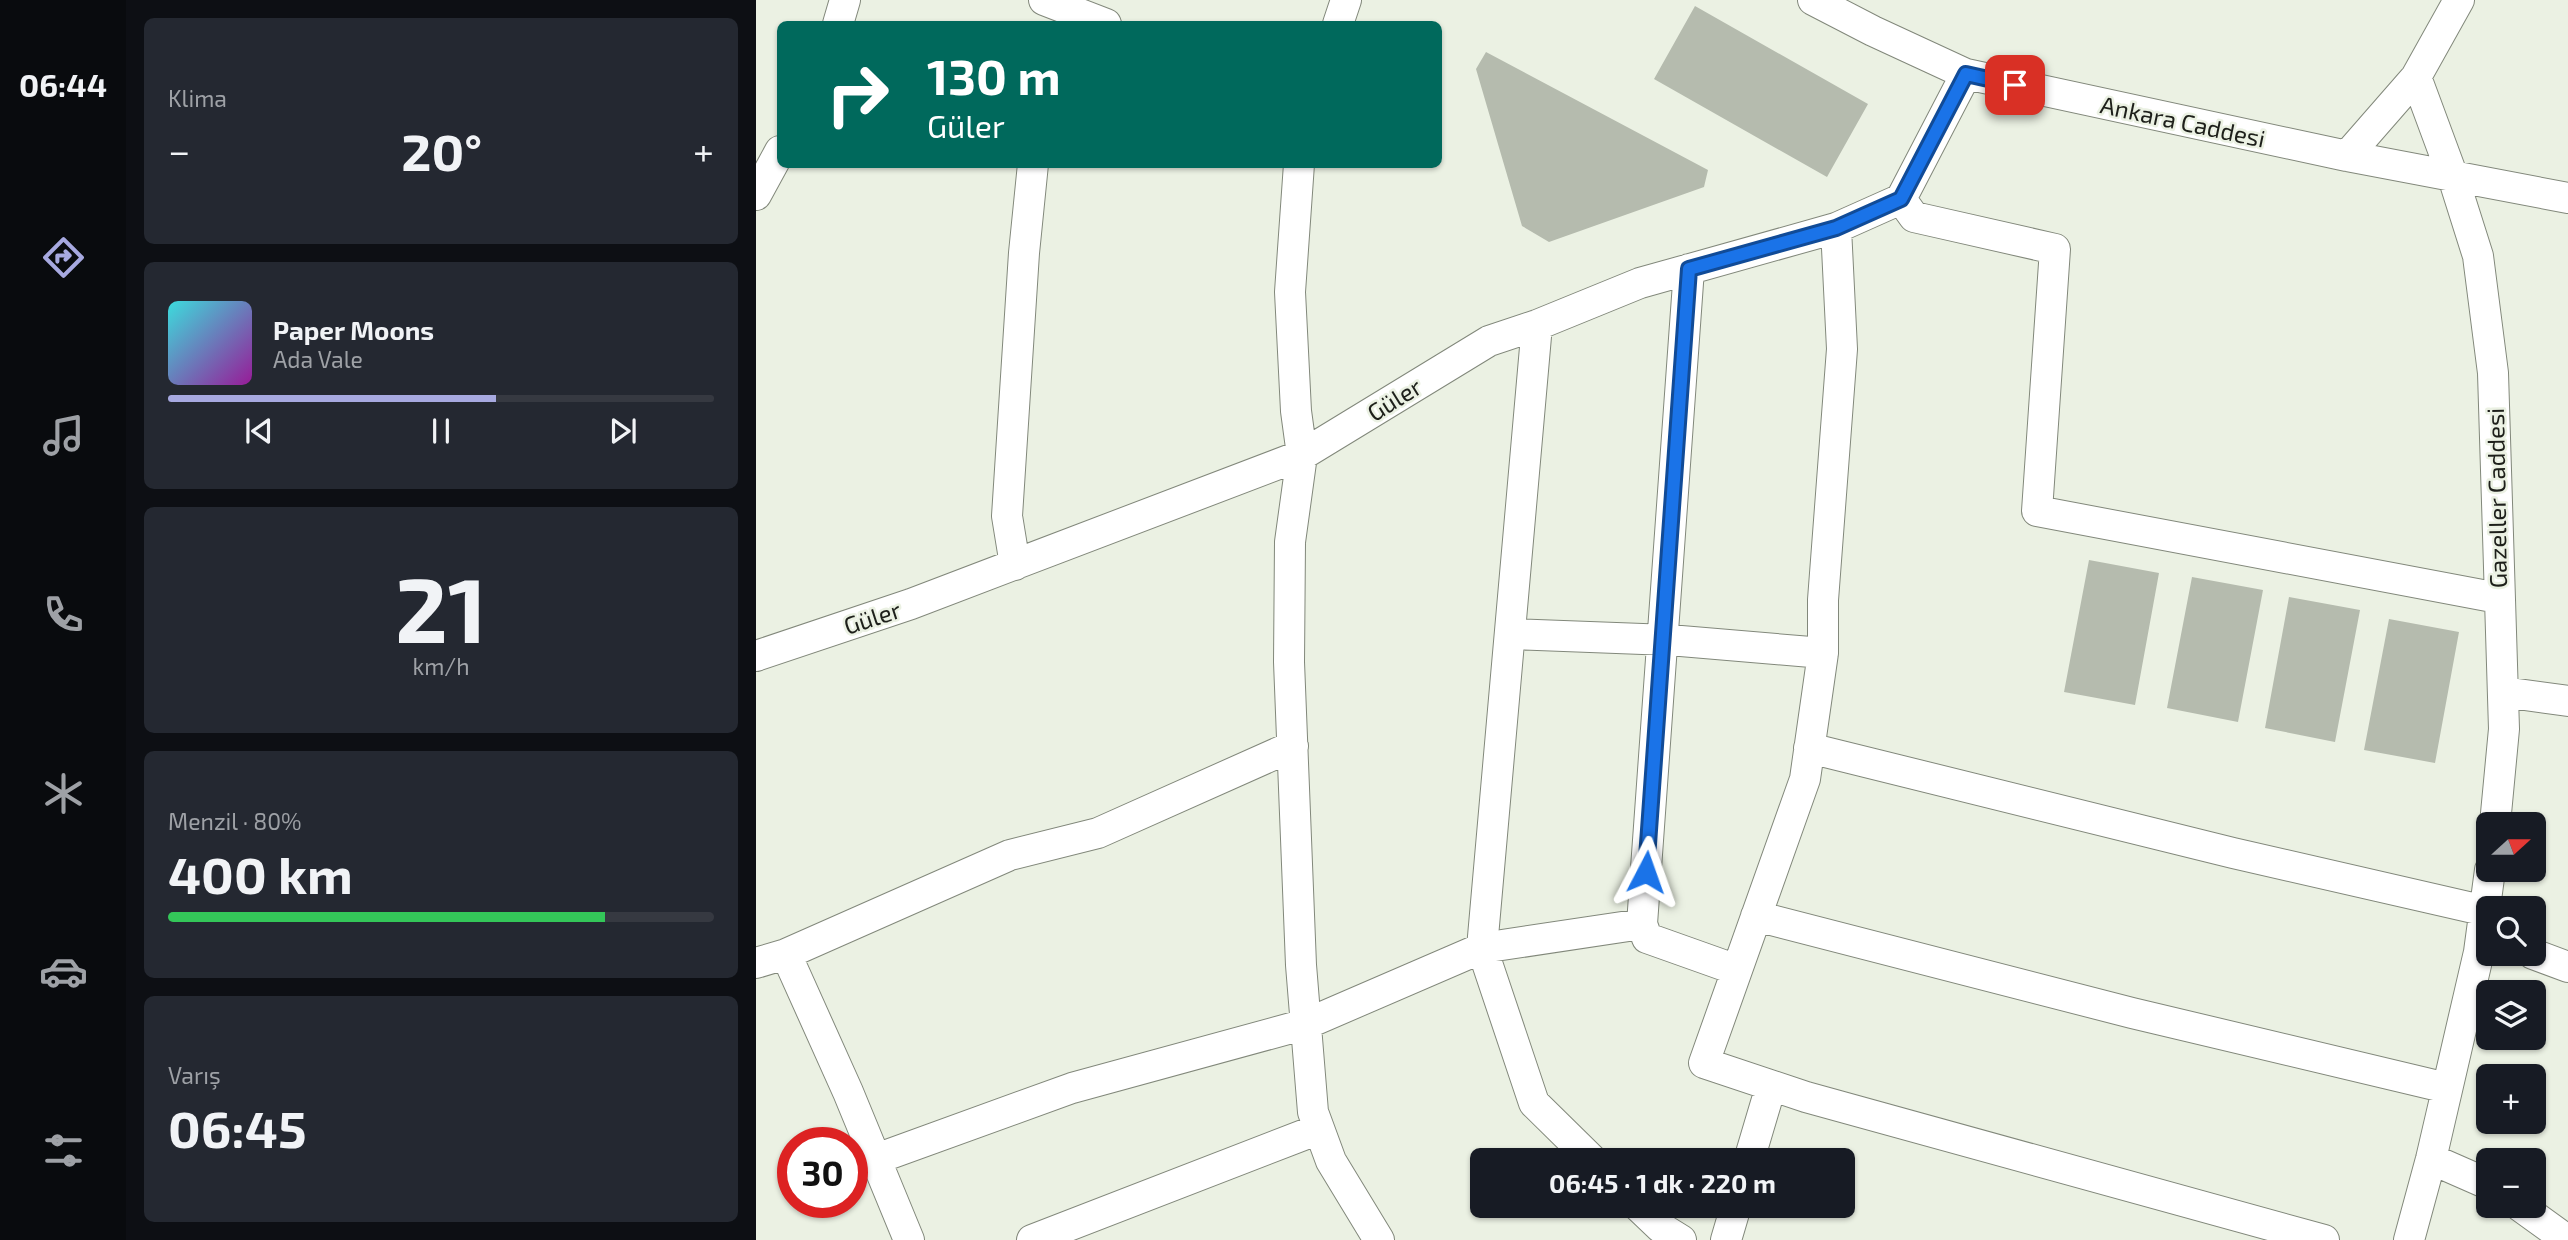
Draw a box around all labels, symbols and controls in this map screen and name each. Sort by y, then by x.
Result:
text: 130 m [927,46,1061,105]
icon: right [812,49,903,140]
pin [1985,55,2045,115]
text: 06:44 [19,65,107,103]
icon: arrive [1996,66,2034,104]
text: Klima [168,84,227,112]
street label: Ankara Caddesi [2098,89,2268,153]
text: Güler [927,106,1005,144]
text: 20° [401,119,482,181]
text: − [168,127,190,173]
text: + [693,127,714,173]
icon: directions [39,233,88,282]
text: Paper Moons [273,314,434,345]
text: Ada Vale [273,345,363,373]
street label: Güler [1362,371,1427,427]
street label: Gazeller Caddesi [2480,408,2512,588]
icon: music [39,411,88,460]
icon: previous [240,412,278,450]
icon: pause [422,412,460,450]
icon: next [604,412,642,450]
text: 21 [395,552,487,661]
icon: phone [39,590,88,639]
street label: Güler [840,594,905,640]
text: km/h [412,652,470,680]
icon: climate [39,769,88,818]
text: Menzil · 80% [168,807,302,835]
north arrow [2476,812,2546,882]
map controls [2476,812,2546,1218]
position arrow [1609,835,1683,909]
text: 400 km [168,842,353,904]
button: search [2476,896,2546,966]
icon: car [39,947,88,996]
button: layers [2476,980,2546,1050]
text: Varış [168,1061,221,1089]
button: + [2476,1064,2546,1134]
text: 06:45 [168,1096,307,1158]
icon: filters [39,1126,88,1175]
speed limit sign: 30 [777,1127,868,1218]
button: − [2476,1148,2546,1218]
text: 06:45 · 1 dk · 220 m [1549,1167,1776,1198]

